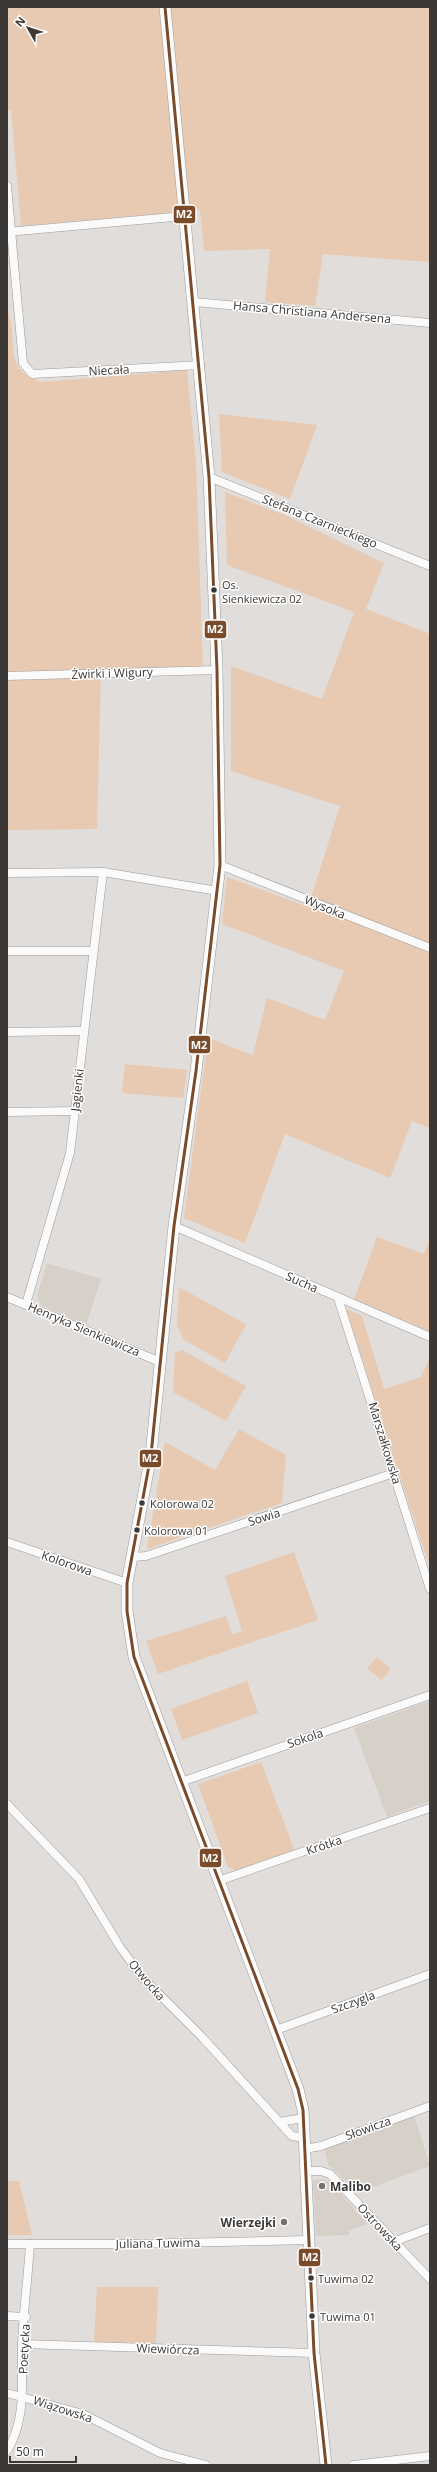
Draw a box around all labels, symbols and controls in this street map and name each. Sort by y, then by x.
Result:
north arrow [8,8,48,48]
text: N [11,13,28,30]
line badge: M2 [173,205,196,224]
text: M2 [176,206,192,221]
street label: Hansa Christiana Andersena [232,297,392,327]
street label: Niecała [88,360,130,380]
street label: Stefana Czarnieckiego [260,490,380,552]
place label: Os. Sienkiewicza 02 [222,577,302,606]
marker: Os. Sienkiewicza 02 [209,585,219,595]
line badge: M2 [204,620,227,639]
text: M2 [207,621,223,636]
street label: Żwirki i Wigury [71,663,154,683]
street label: Wysoka [302,891,348,923]
line badge: M2 [188,1035,211,1054]
text: M2 [191,1037,207,1052]
street label: Jagienki [66,1068,88,1113]
street label: Sucha [283,1267,321,1297]
street label: Henryka Sienkiewicza [25,1298,143,1360]
street label: Marszałkowska [364,1400,406,1486]
line badge: M2 [139,1449,162,1468]
text: M2 [142,1450,158,1465]
place label: Kolorowa 02 [150,1496,214,1511]
marker: Kolorowa 02 [137,1498,147,1508]
street label: Sowia [246,1504,282,1530]
place label: Kolorowa 01 [144,1523,208,1538]
marker: Kolorowa 01 [132,1525,142,1535]
street label: Kolorowa [39,1546,95,1580]
street label: Sokola [285,1724,325,1752]
street label: Krótka [304,1831,344,1859]
line badge: M2 [199,1848,222,1868]
text: M2 [202,1850,218,1865]
street label: Otwocka [125,1956,169,2004]
street label: Szczygla [329,1986,377,2018]
street label: Słowicza [343,2112,393,2144]
place label: Malibo [330,2178,371,2195]
marker: Malibo [317,2181,327,2191]
street label: Ostrowska [354,2199,406,2255]
place label: Wierzejki [220,2214,276,2231]
marker: Wierzejki [279,2217,289,2227]
street label: Juliana Tuwima [115,2234,200,2252]
line badge: M2 [298,2248,321,2267]
text: M2 [302,2249,318,2264]
place label: Tuwima 02 [318,2271,374,2286]
marker: Tuwima 02 [306,2273,316,2283]
place label: Tuwima 01 [320,2309,376,2324]
marker: Tuwima 01 [307,2311,317,2321]
street label: Poetycka [14,2323,34,2375]
street label: Wiewiórcza [136,2339,200,2359]
street label: Wiązowska [31,2391,95,2427]
scale bar [10,2438,76,2464]
text: 50 m [16,2443,44,2460]

